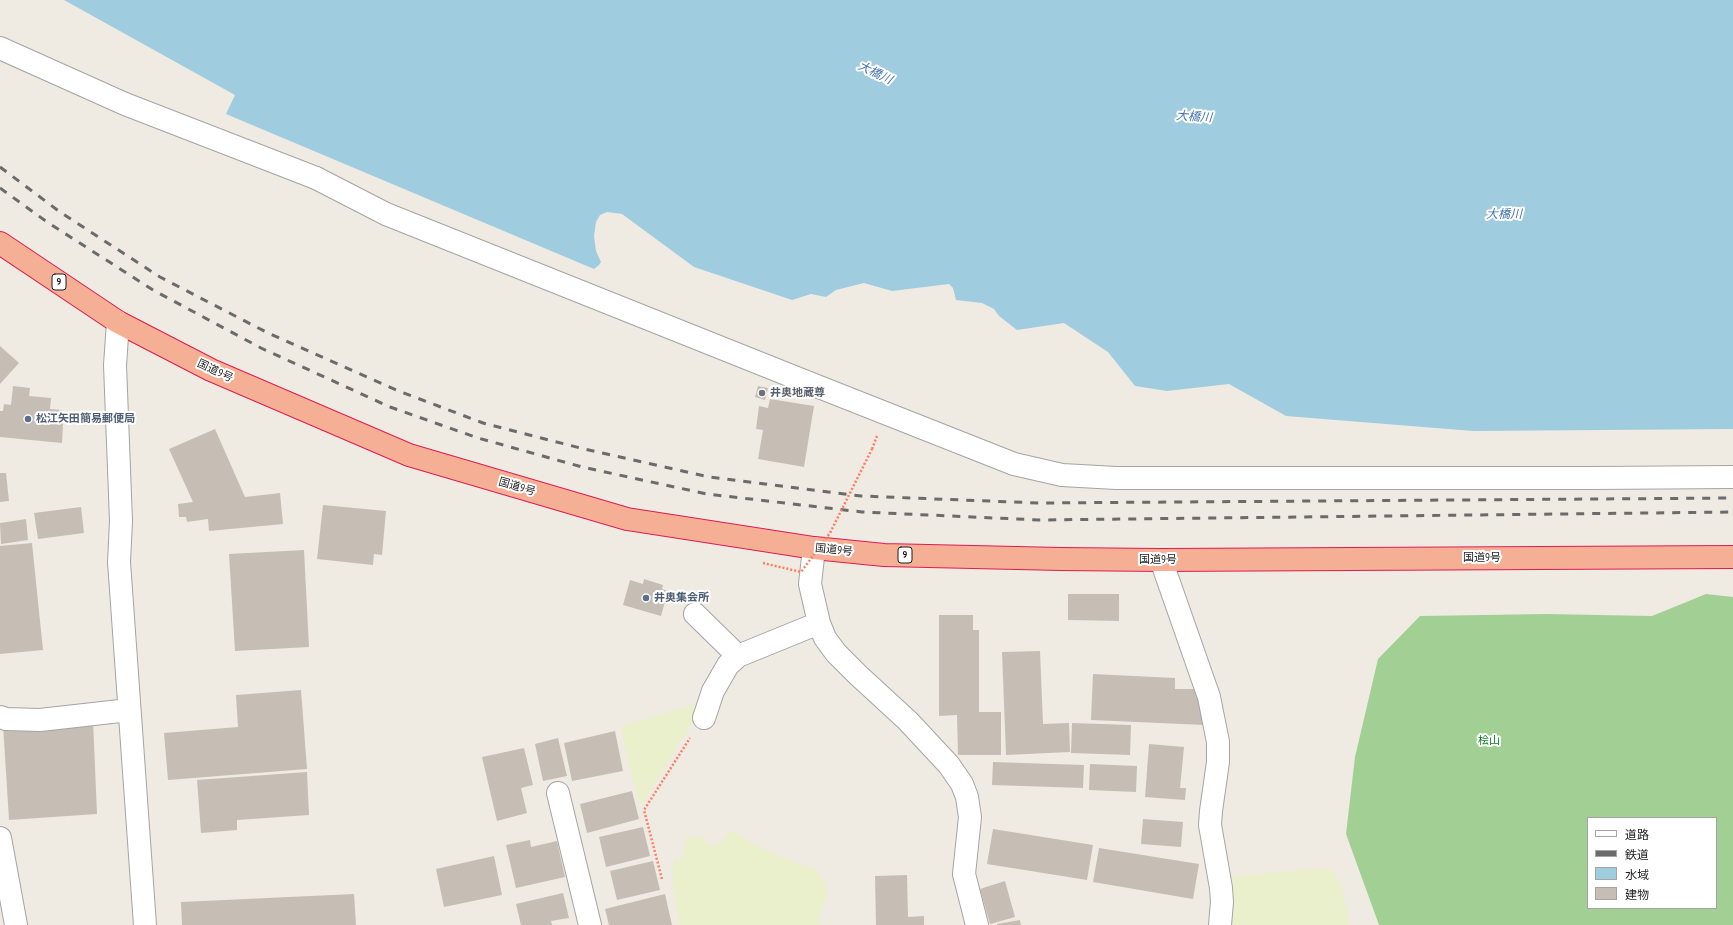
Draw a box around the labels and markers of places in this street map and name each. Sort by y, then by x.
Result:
place label: 井奥地蔵尊 [770,386,825,400]
marker: 井奥地蔵尊 [757,388,767,398]
place label: 松江矢田簡易郵便局 [36,412,135,426]
marker: 松江矢田簡易郵便局 [23,414,33,424]
place label: 井奥集会所 [654,591,709,605]
marker: 井奥集会所 [641,593,651,603]

